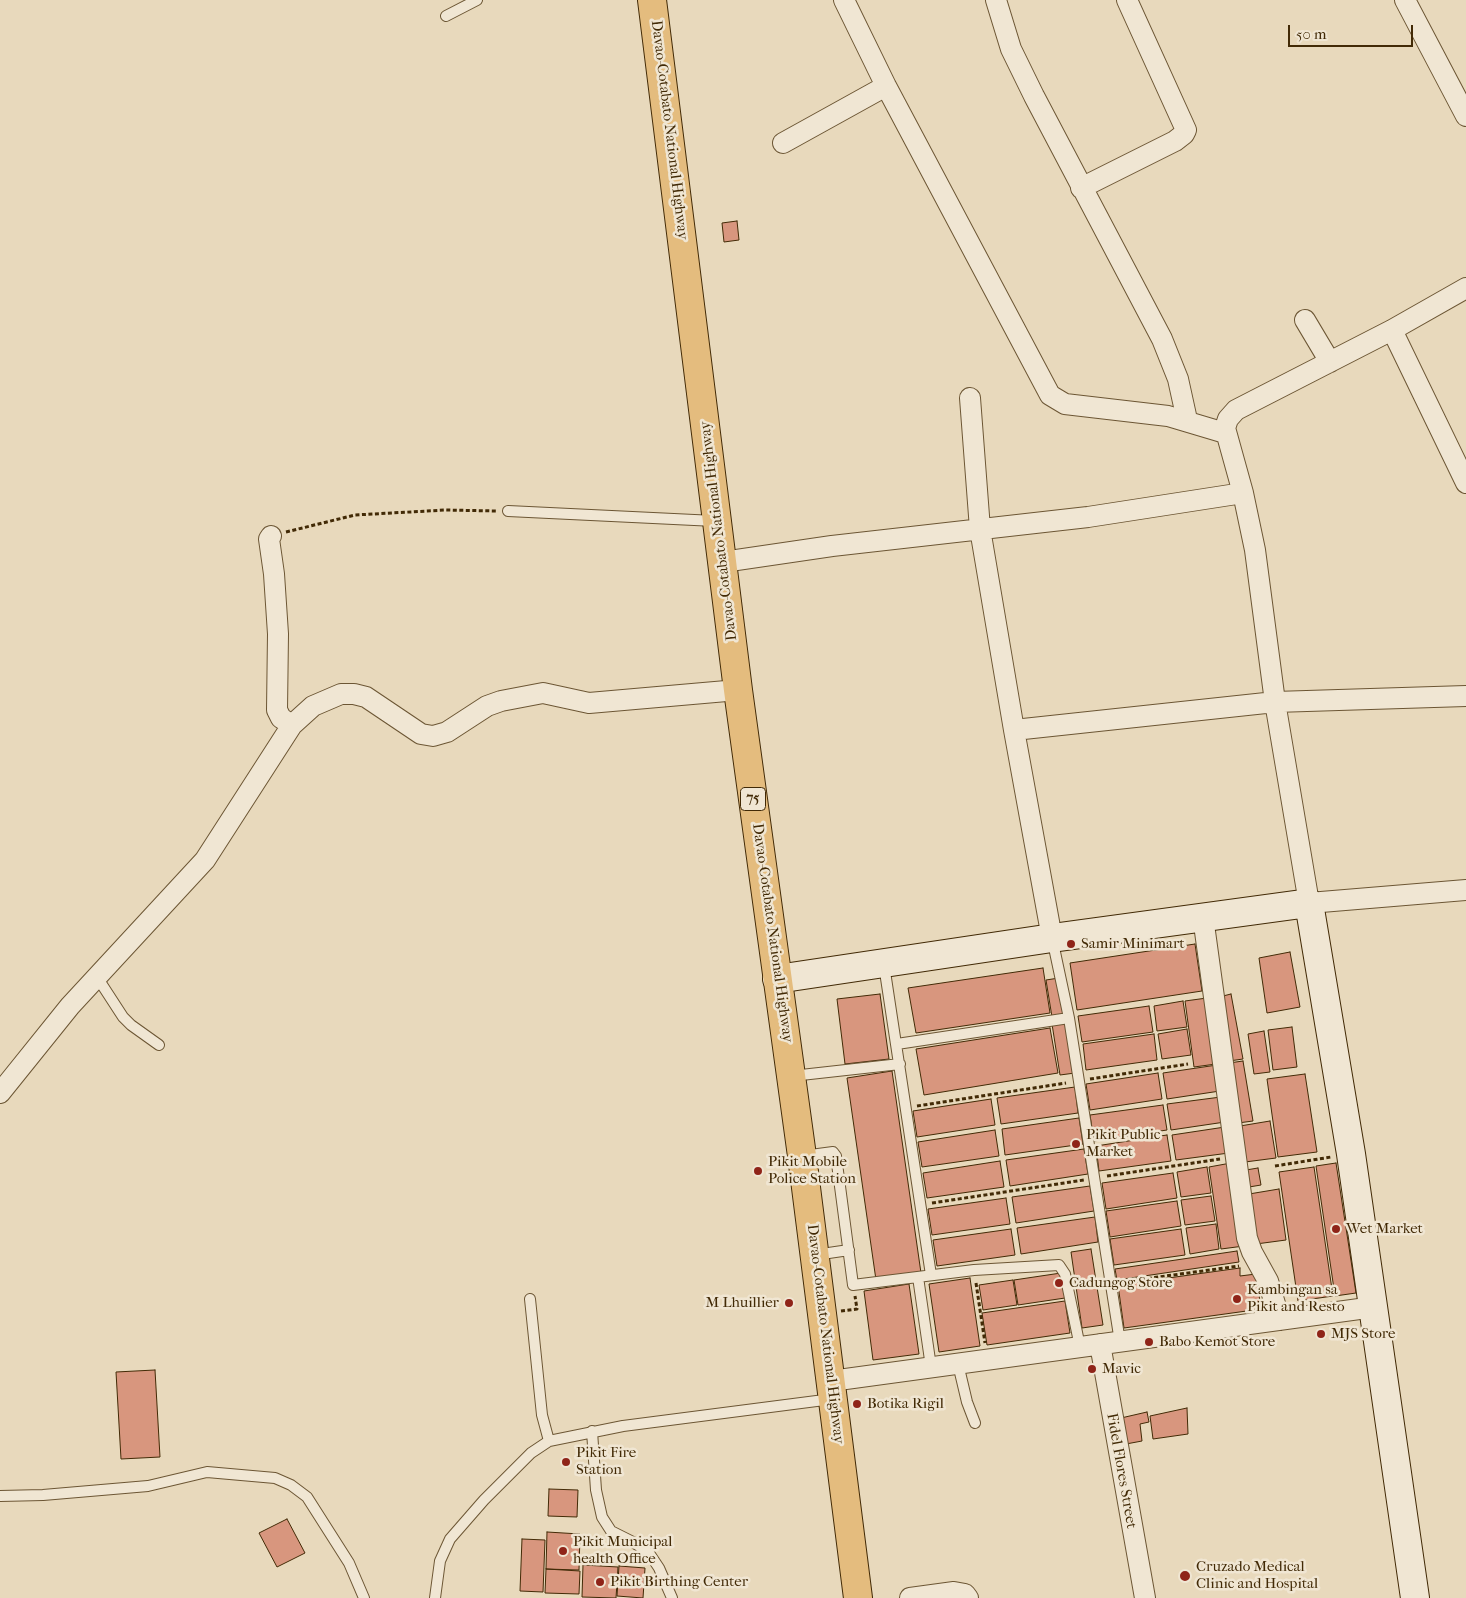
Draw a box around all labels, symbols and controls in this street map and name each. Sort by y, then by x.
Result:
scale bar [1291,15,1416,47]
street label: Davao-Cotabato National Highway [647,19,691,241]
text: 50 m [1296,25,1326,43]
street label: Davao-Cotabato National Highway [697,420,741,642]
road number: 75 [740,788,766,811]
street label: Davao-Cotabato National Highway [748,822,796,1044]
place label: Samir Minimart [1081,935,1185,953]
marker: Samir Minimart [1065,938,1077,950]
place label: Pikit Public Market [1086,1126,1160,1161]
marker: Pikit Public Market [1070,1138,1082,1150]
place label: Pikit Mobile Police Station [768,1153,856,1188]
marker: Pikit Mobile Police Station [752,1165,764,1177]
place label: Wet Market [1346,1220,1423,1238]
street label: Davao-Cotabato National Highway [803,1223,847,1445]
marker: Wet Market [1330,1223,1342,1235]
place label: Cadungog Store [1069,1274,1172,1292]
marker: Cadungog Store [1053,1277,1065,1289]
place label: Kambingan sa Pikit and Resto [1247,1281,1345,1316]
marker: Kambingan sa Pikit and Resto [1231,1293,1243,1305]
place label: M Lhuillier [705,1294,779,1312]
marker: M Lhuillier [783,1297,795,1309]
place label: MJS Store [1331,1325,1396,1343]
marker: MJS Store [1315,1328,1327,1340]
place label: Babo Kemot Store [1159,1333,1275,1351]
marker: Babo Kemot Store [1143,1336,1155,1348]
place label: Mavic [1102,1360,1141,1378]
marker: Mavic [1086,1363,1098,1375]
place label: Botika Rigil [867,1395,944,1413]
marker: Botika Rigil [851,1398,863,1410]
street label: Fidel Flores Street [1102,1412,1140,1530]
place label: Pikit Fire Station [576,1444,636,1479]
marker: Pikit Fire Station [560,1456,572,1468]
place label: Pikit Municipal health Office [573,1533,672,1568]
marker: Pikit Municipal health Office [557,1545,569,1557]
place label: Cruzado Medical Clinic and Hospital [1196,1558,1318,1593]
marker: Cruzado Medical Clinic and Hospital [1178,1569,1192,1583]
place label: Pikit Birthing Center [610,1573,748,1591]
marker: Pikit Birthing Center [594,1576,606,1588]

